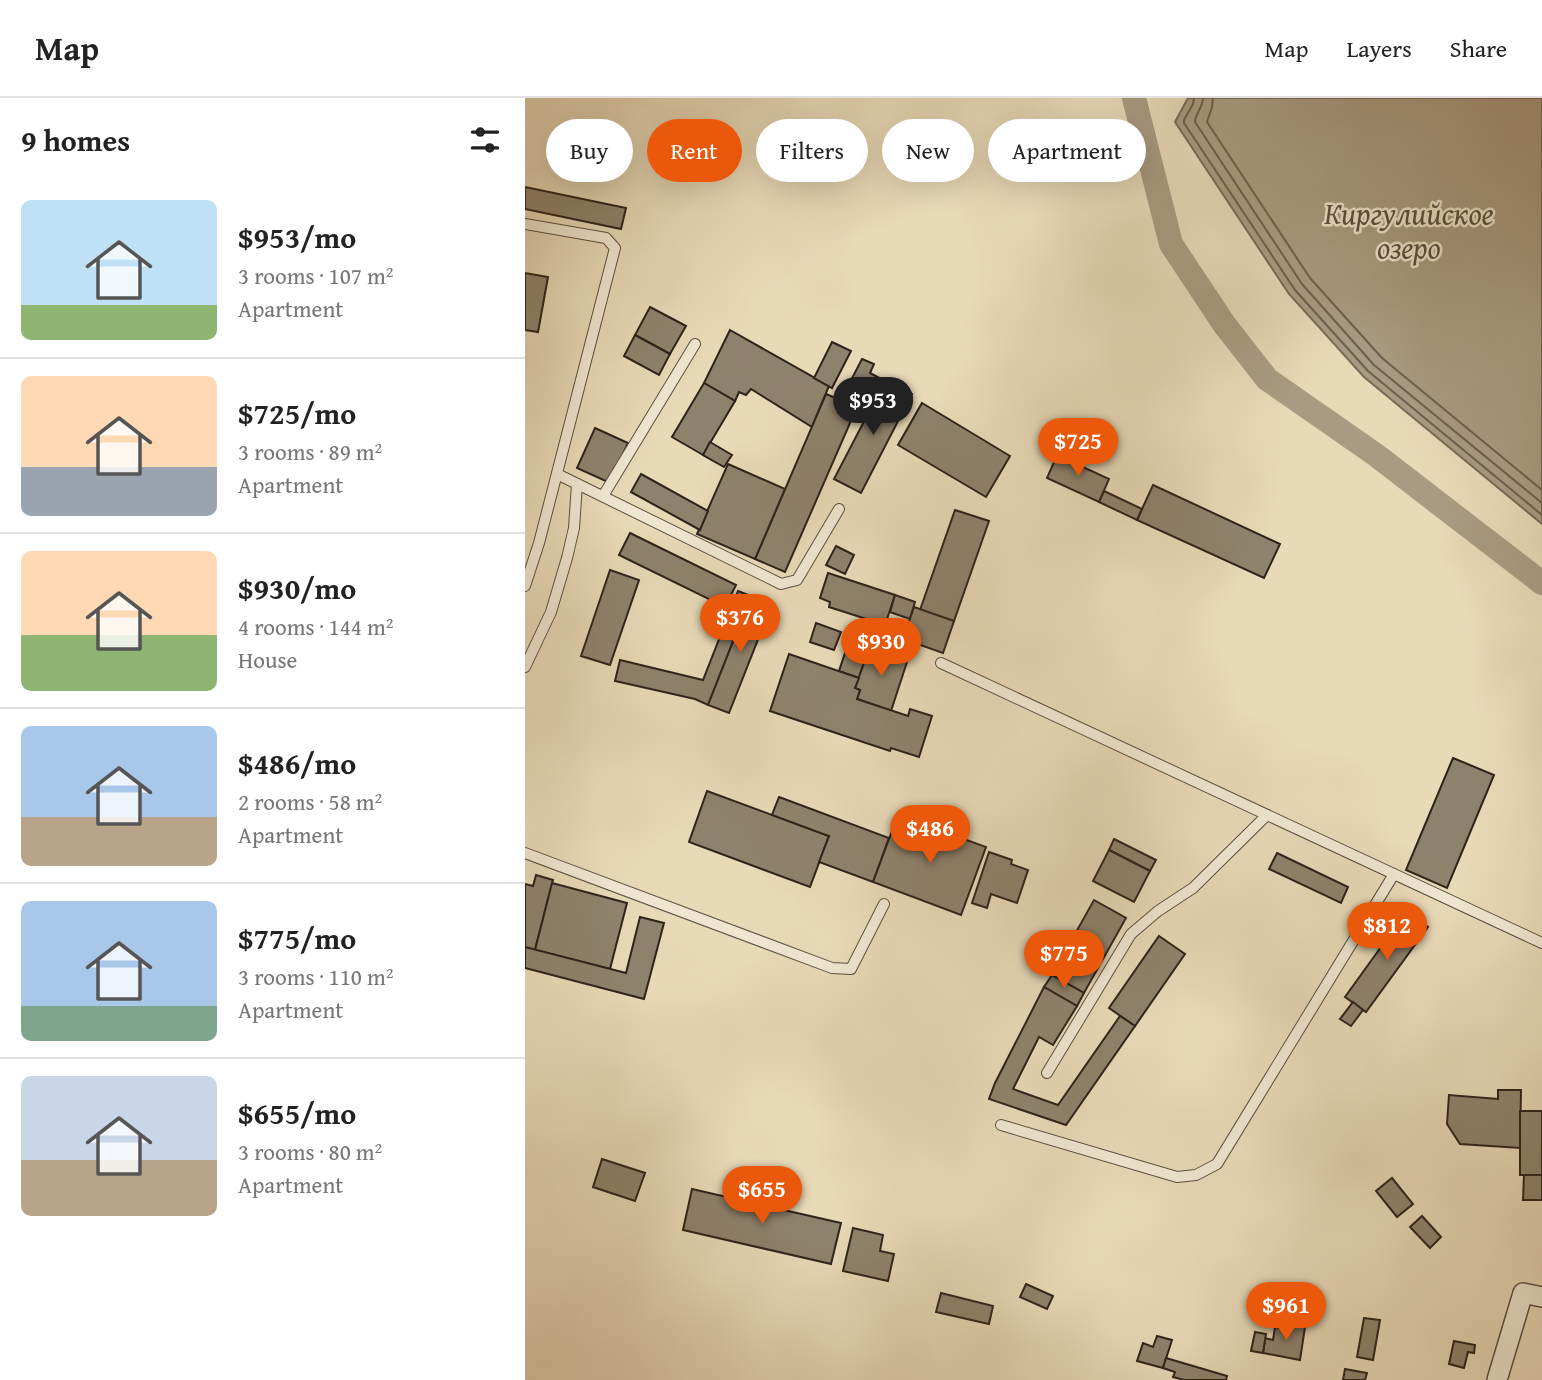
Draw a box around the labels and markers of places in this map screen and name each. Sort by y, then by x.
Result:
pin: $953 [832,378,914,437]
pin: $725 [1037,418,1119,478]
pin: $376 [699,594,781,654]
pin: $930 [840,618,922,678]
pin: $486 [889,806,971,865]
pin: $812 [1346,902,1428,962]
pin: $775 [1023,930,1105,990]
pin: $655 [721,1166,803,1226]
pin: $961 [1245,1282,1327,1342]

